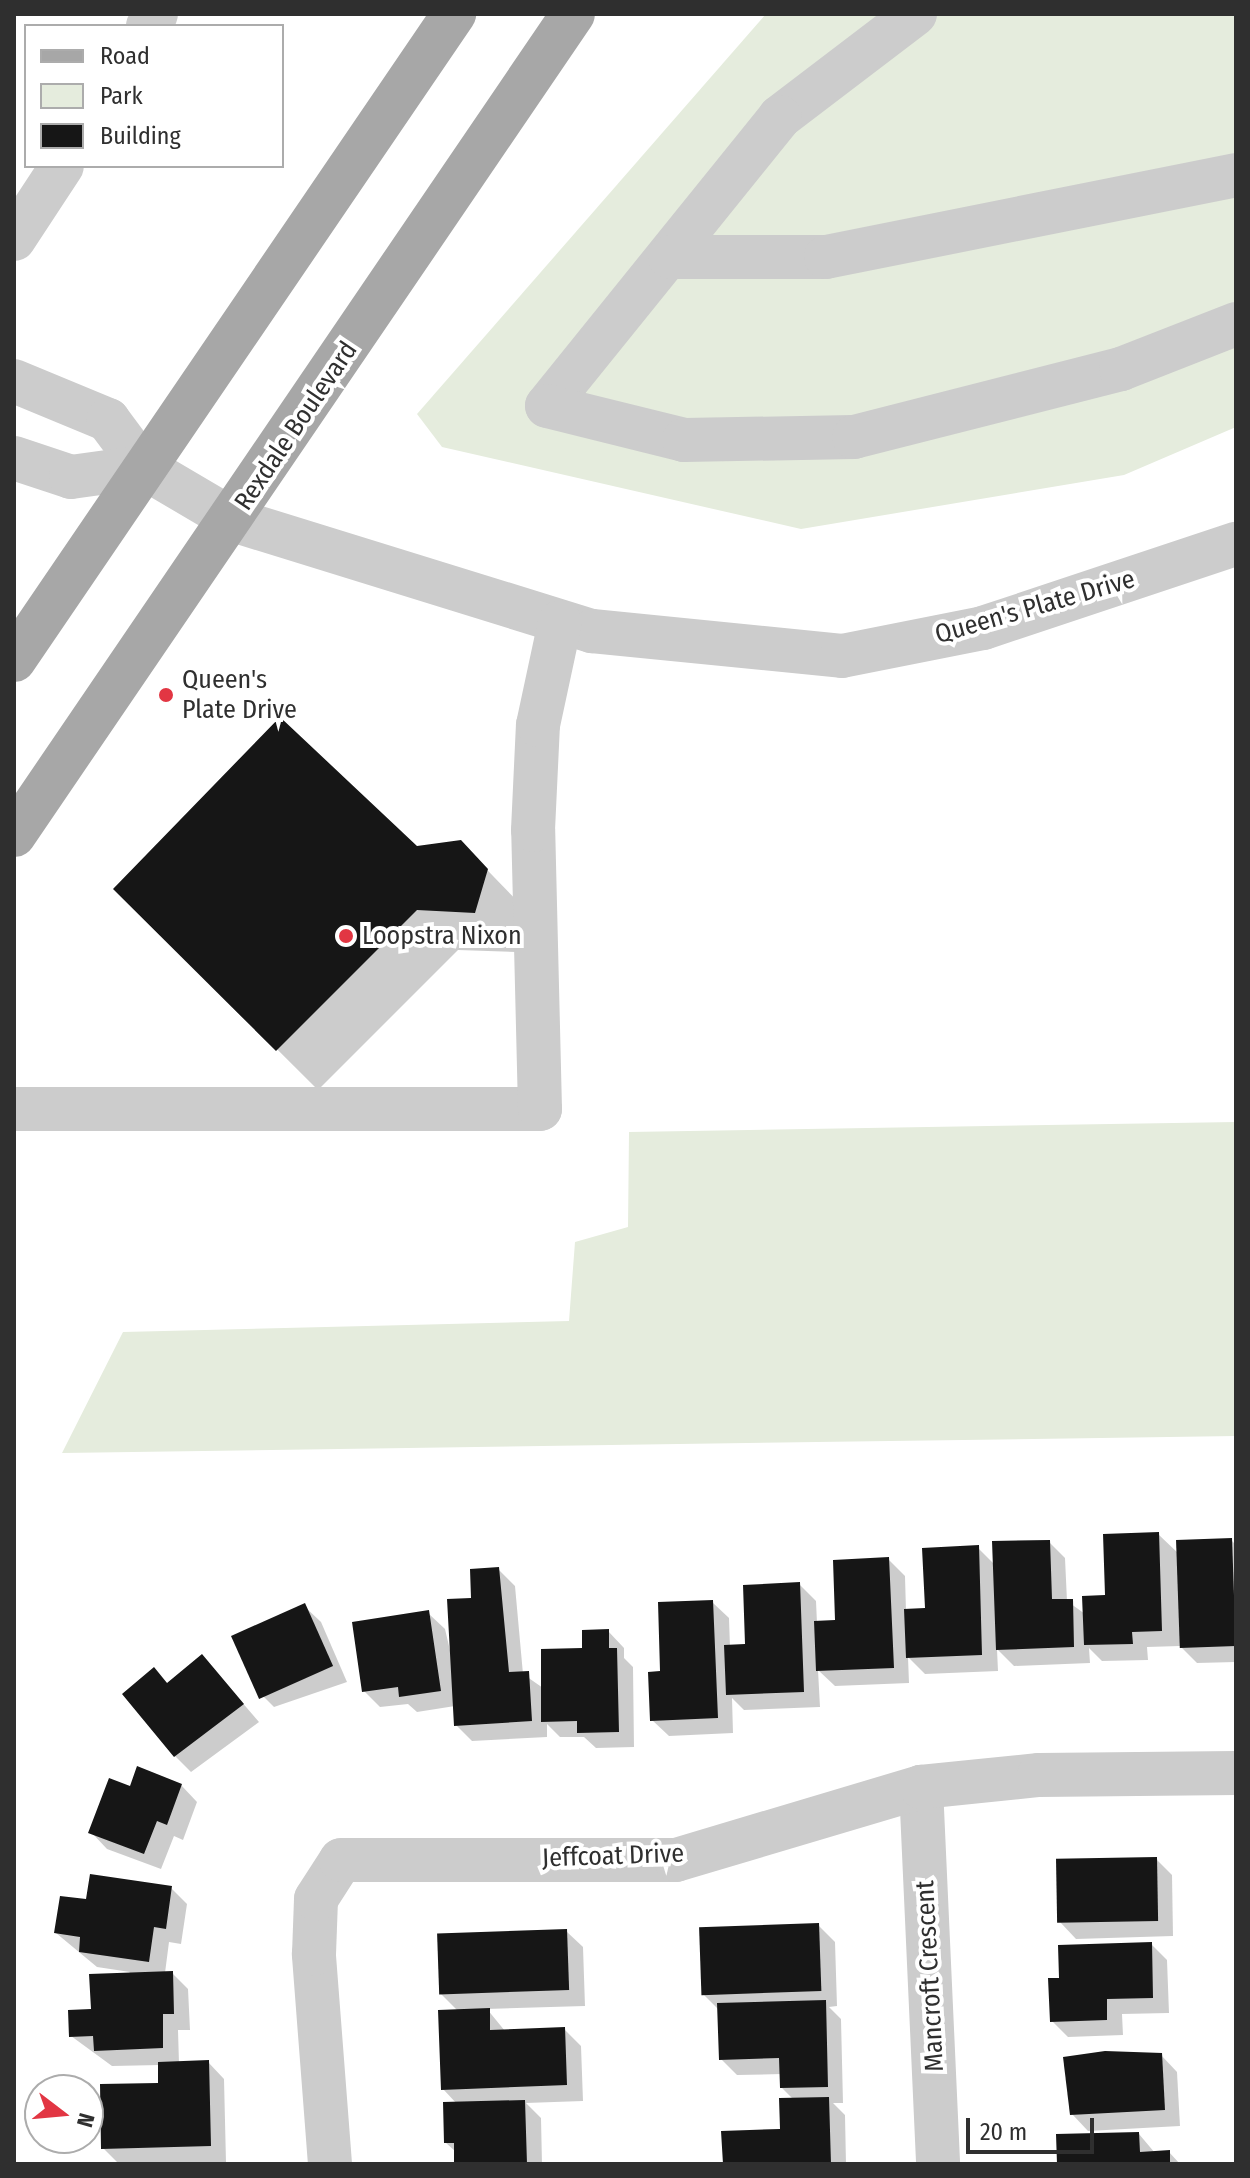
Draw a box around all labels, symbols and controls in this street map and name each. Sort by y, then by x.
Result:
legend [24,24,284,168]
text: Road [100,42,150,70]
text: Park [100,82,143,110]
text: Building [100,122,181,150]
street label: Rexdale Boulevard [228,336,364,516]
street label: Queen's Plate Drive [932,564,1138,650]
place label: Queen's Plate Drive [182,664,297,726]
marker: Queen's Plate Drive [157,686,175,704]
place label: Loopstra Nixon [362,920,522,952]
marker: Loopstra Nixon [337,927,355,945]
street label: Jeffcoat Drive [541,1838,685,1874]
street label: Mancroft Crescent [909,1880,951,2072]
north arrow [24,2074,104,2154]
scale bar [970,2102,1098,2152]
text: N [71,2110,100,2130]
text: 20 m [980,2118,1027,2146]

